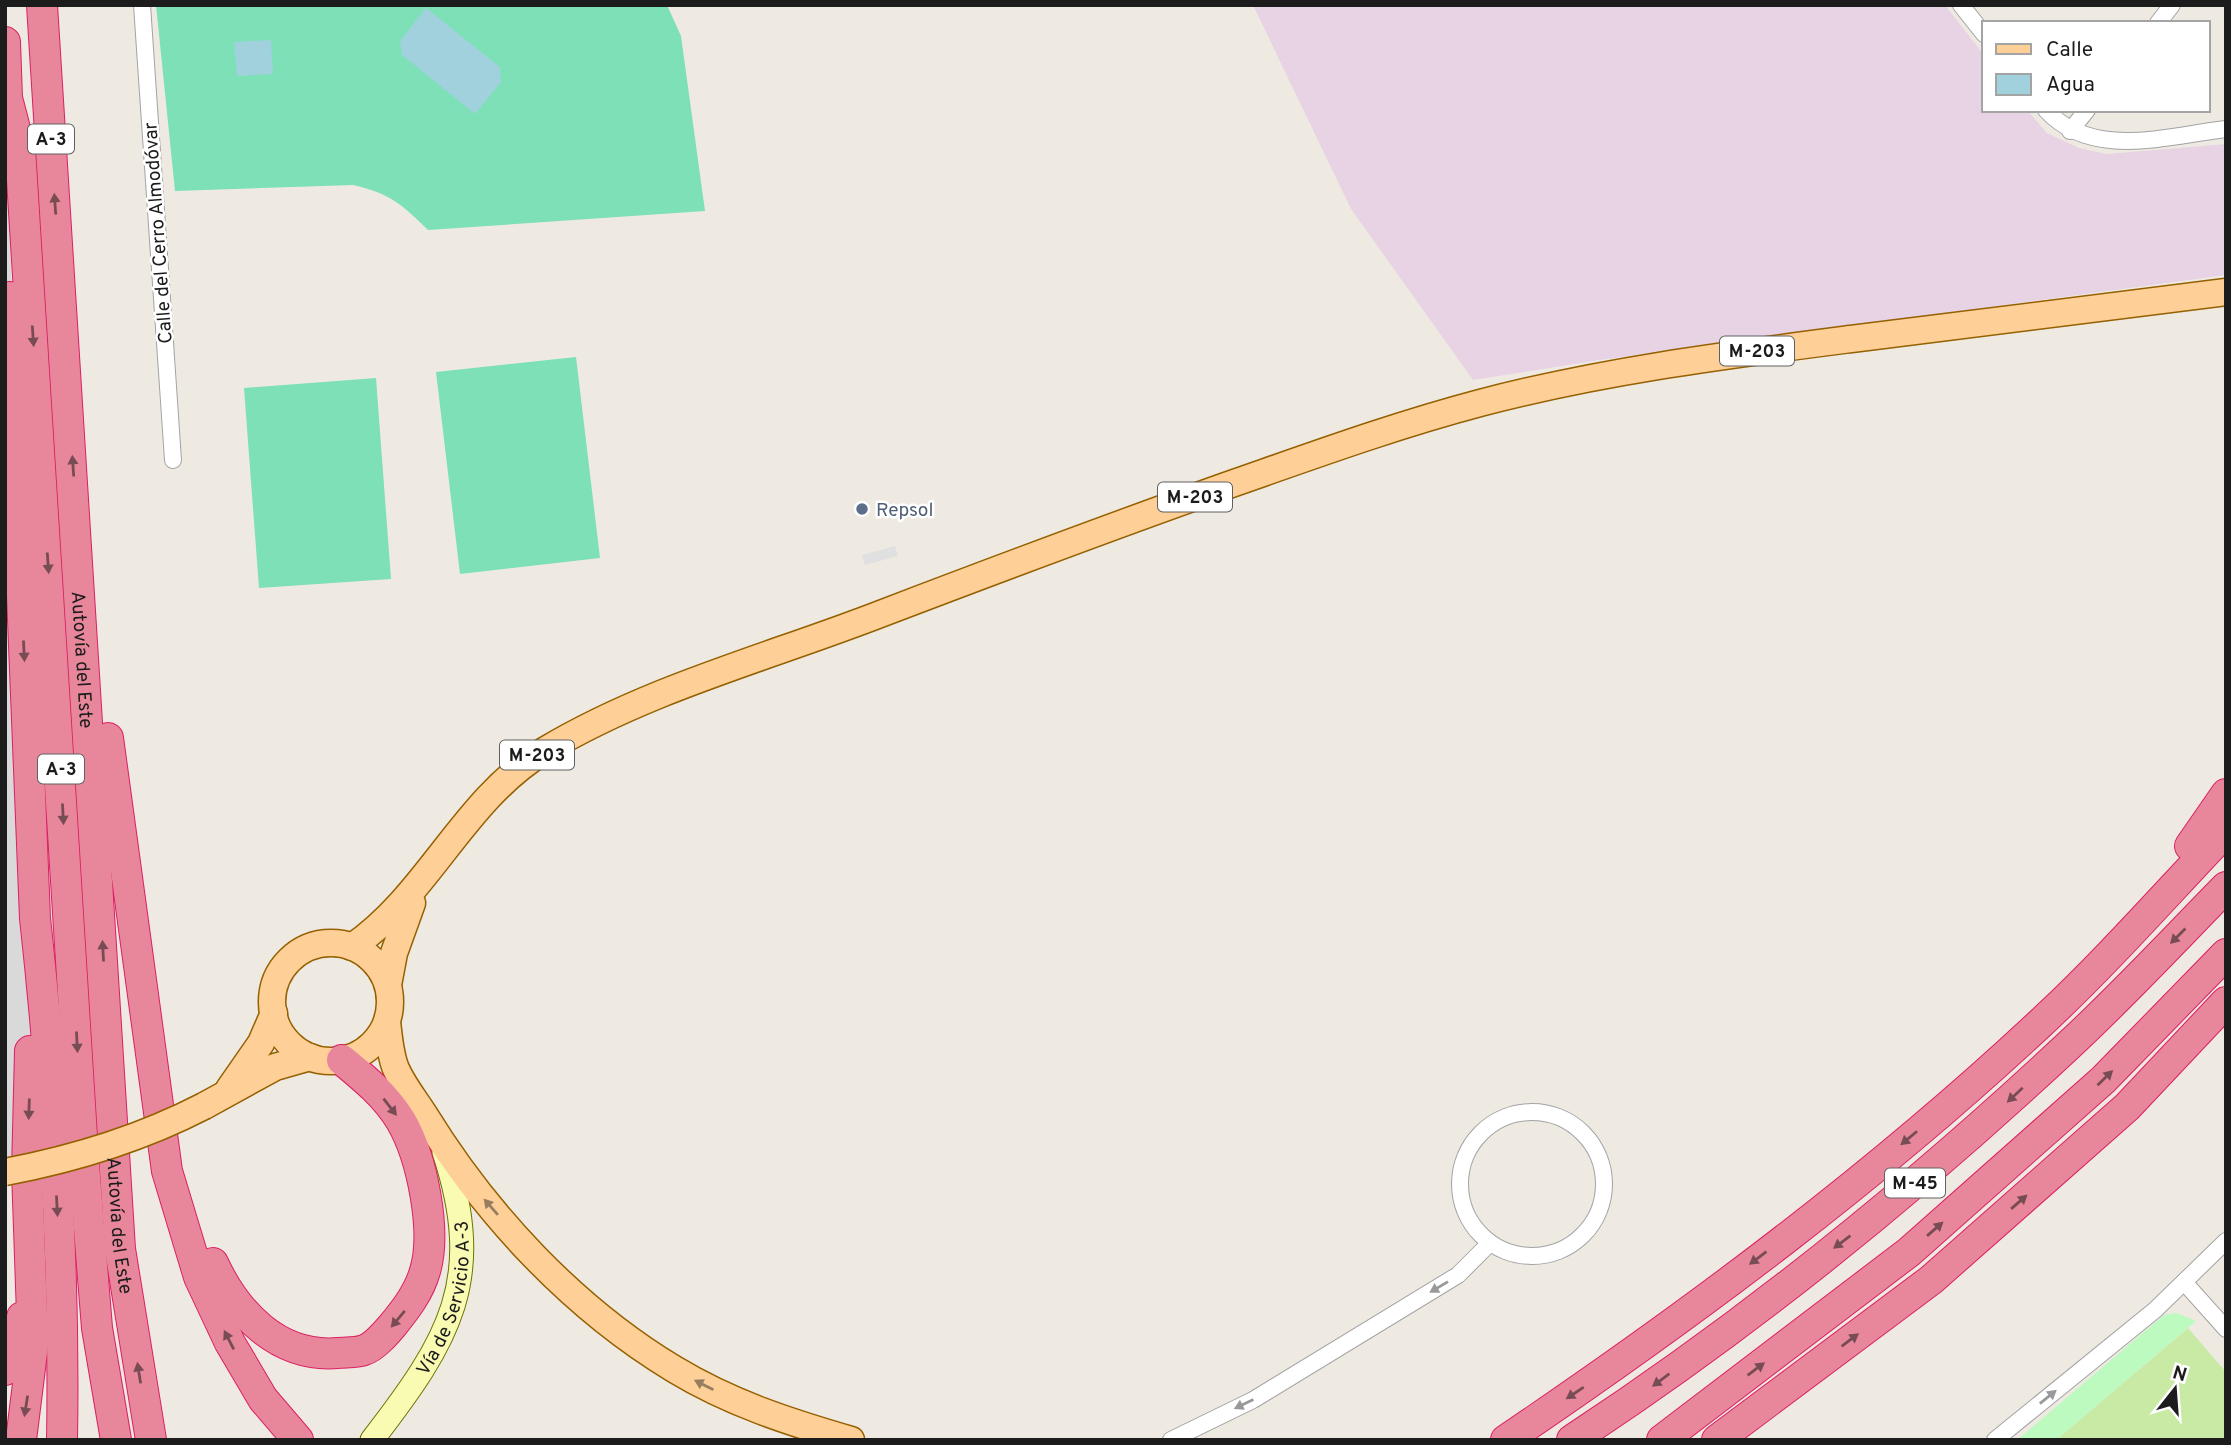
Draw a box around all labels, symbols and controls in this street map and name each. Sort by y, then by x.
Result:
legend [1982,21,2210,112]
text: Calle [2046,37,2093,64]
text: Agua [2046,72,2095,99]
street label: Calle del Cerro Almodóvar [139,121,179,344]
road number: A-3 [28,124,74,154]
one-way arrow [49,193,60,215]
one-way arrow [27,325,38,347]
road number: M-203 [1720,337,1794,366]
one-way arrow [67,455,78,477]
road number: M-203 [1158,482,1232,512]
place label: Repsol [876,499,933,523]
marker: Repsol [854,501,870,517]
one-way arrow [42,552,53,574]
street label: Autovía del Este [65,590,97,729]
one-way arrow [18,640,29,662]
road number: M-203 [500,740,574,770]
road number: A-3 [38,754,84,784]
one-way arrow [58,804,69,826]
one-way arrow [2170,927,2186,944]
one-way arrow [97,940,108,962]
one-way arrow [71,1031,82,1053]
one-way arrow [2096,1070,2113,1086]
one-way arrow [2006,1087,2024,1103]
one-way arrow [23,1098,34,1120]
one-way arrow [382,1099,397,1116]
one-way arrow [1901,1130,1918,1145]
street label: Autovía del Este [100,1156,137,1296]
road number: M-45 [1885,1168,1945,1198]
one-way arrow [2010,1194,2028,1210]
one-way arrow [51,1195,62,1217]
one-way arrow [484,1198,499,1215]
street label: Vía de Servicio A-3 [412,1220,476,1381]
one-way arrow [1926,1221,1944,1237]
one-way arrow [1833,1235,1851,1249]
one-way arrow [1748,1251,1767,1265]
one-way arrow [1429,1281,1448,1294]
one-way arrow [391,1310,406,1327]
one-way arrow [223,1329,235,1349]
one-way arrow [1841,1333,1859,1347]
north arrow [2140,1354,2210,1424]
one-way arrow [133,1361,144,1383]
one-way arrow [1746,1361,1764,1376]
text: N [2169,1361,2189,1388]
one-way arrow [1652,1372,1670,1387]
one-way arrow [694,1379,714,1390]
one-way arrow [1566,1386,1584,1400]
one-way arrow [2039,1389,2057,1404]
one-way arrow [20,1395,31,1417]
one-way arrow [1234,1399,1254,1410]

